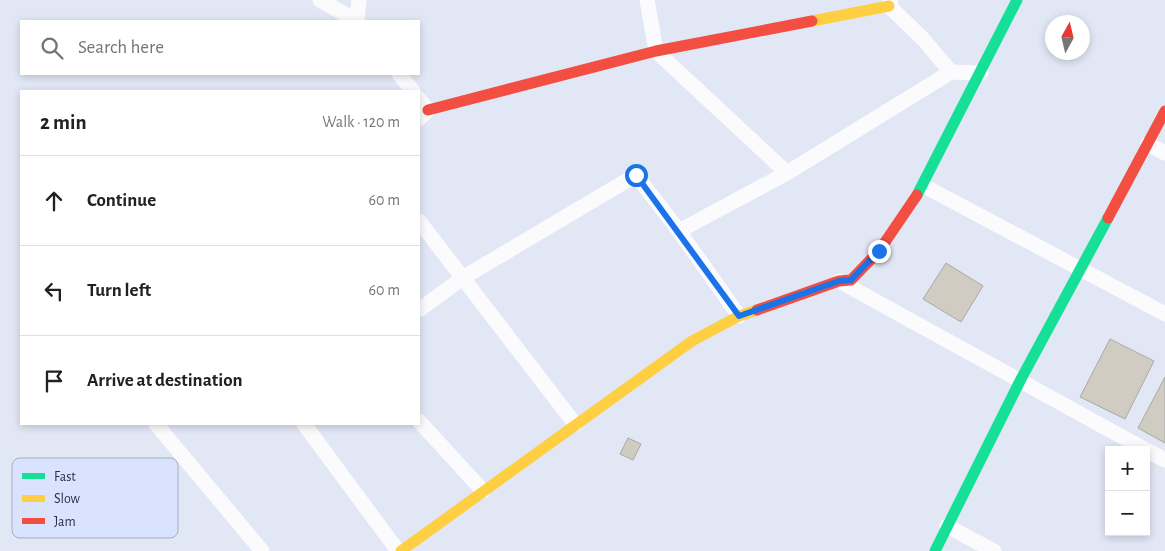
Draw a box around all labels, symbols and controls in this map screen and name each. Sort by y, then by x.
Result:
north arrow [1045,15,1090,60]
search box [20,20,420,75]
icon: search [38,34,66,62]
text: Search here [78,38,164,57]
text: 2 min [40,112,87,133]
text: Walk · 120 m [322,114,400,130]
route start [625,164,648,187]
icon: ahead [40,187,68,215]
text: Continue [87,191,156,210]
text: 60 m [369,192,400,208]
route end [868,240,891,263]
icon: left [40,277,68,305]
text: Turn left [87,281,151,300]
text: 60 m [369,282,400,298]
icon: arrive [40,367,68,395]
text: Arrive at destination [87,371,243,390]
map controls [1105,446,1150,536]
button: + [1105,446,1150,491]
legend [12,458,178,538]
text: Fast [54,470,76,484]
button: − [1105,491,1150,536]
text: Slow [54,492,81,506]
text: Jam [54,515,76,529]

